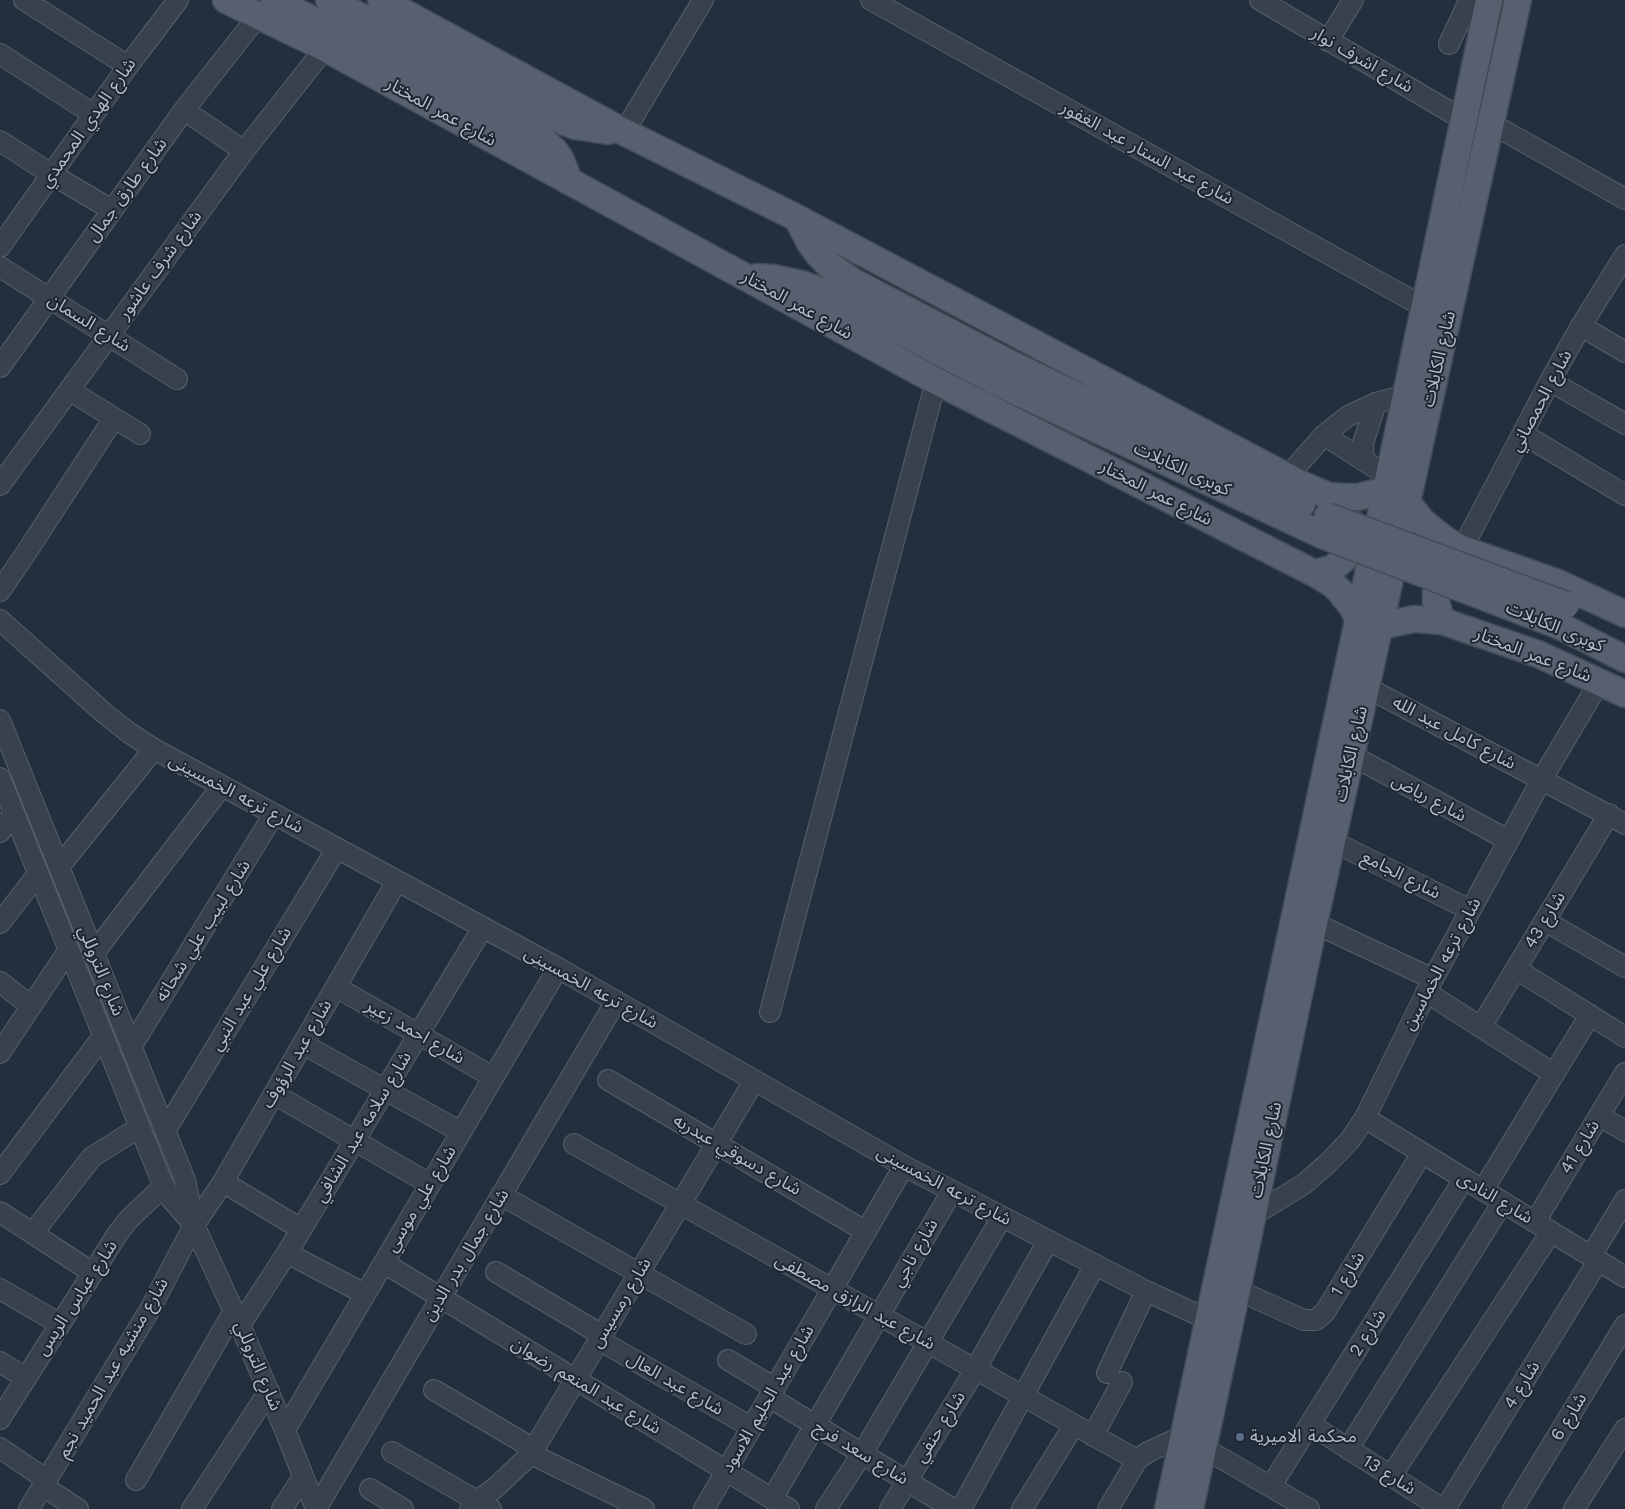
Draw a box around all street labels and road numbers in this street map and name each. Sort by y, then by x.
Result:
street label: شارع اشرف نوار [1307,22,1417,98]
street label: شارع الهدي المحمدي [35,54,141,192]
street label: شارع عمر المختار [382,73,500,151]
street label: شارع عبد الستار عبد الغفور [1057,96,1237,210]
street label: شارع طارق جمال [82,134,172,246]
street label: شارع شرف عاشور [113,206,207,324]
street label: شارع عمر المختار [738,266,856,344]
street label: شارع السمان [44,289,134,357]
street label: شارع الكابلات [1417,309,1461,409]
street label: شارع الحمصاني [1505,346,1577,456]
street label: كوبرى الكابلات [1130,437,1234,501]
street label: شارع عمر المختار [1096,455,1216,531]
street label: كوبرى الكابلات [1503,597,1607,657]
street label: شارع عمر المختار [1472,623,1594,687]
street label: شارع كامل عبد الله [1389,691,1519,775]
street label: شارع الكابلات [1329,704,1373,804]
street label: شارع ترعه الخمسينى [165,749,307,839]
street label: شارع رياض [1388,769,1470,827]
street label: شارع الجامع [1358,846,1444,904]
street label: شارع لبيب علي شحاته [151,856,255,1006]
street label: شارع 43 [1520,888,1570,952]
street label: شارع ترعه الخماسين [1398,894,1486,1034]
street label: شارع التروللي [73,923,129,1019]
street label: شارع علي عبد النبي [206,923,296,1055]
street label: شارع ترعه الخمسينى [520,942,662,1034]
street label: شارع احمد زعير [361,995,469,1069]
street label: شارع عبد الرؤوف [257,996,337,1112]
street label: شارع سلامه عبد الشافي [309,1048,417,1206]
street label: شارع الكابلات [1245,1100,1287,1200]
street label: شارع دسوقي عبدربه [669,1110,805,1200]
street label: شارع 41 [1556,1116,1604,1178]
street label: شارع ترعه الخمسينى [873,1141,1015,1231]
street label: شارع علي موسي [381,1142,461,1256]
street label: شارع النادى [1453,1167,1537,1229]
street label: شارع جمال بدر الدين [418,1185,514,1325]
street label: شارع ناجي [887,1215,943,1291]
street label: شارع عباس الريس [32,1236,122,1360]
street label: شارع 1 [1326,1248,1370,1300]
street label: شارع عبد الرازق مصطفى [771,1249,939,1355]
street label: شارع رمسيس [586,1254,656,1352]
street label: شارع منشيه عبد الحميد نجم [53,1274,173,1462]
street label: شارع 2 [1345,1305,1391,1361]
street label: شارع التروللي [229,1318,287,1414]
street label: شارع عبد الحليم الاسود [717,1321,819,1477]
street label: شارع عبد المنعم رضوان [507,1333,665,1439]
street label: شارع عبد العال [623,1348,727,1420]
street label: شارع 4 [1499,1357,1545,1413]
street label: شارع حنفي [910,1387,970,1467]
street label: شارع 6 [1546,1389,1592,1445]
street label: شارع سعد فرج [810,1416,912,1490]
street label: شارع 13 [1358,1450,1420,1500]

